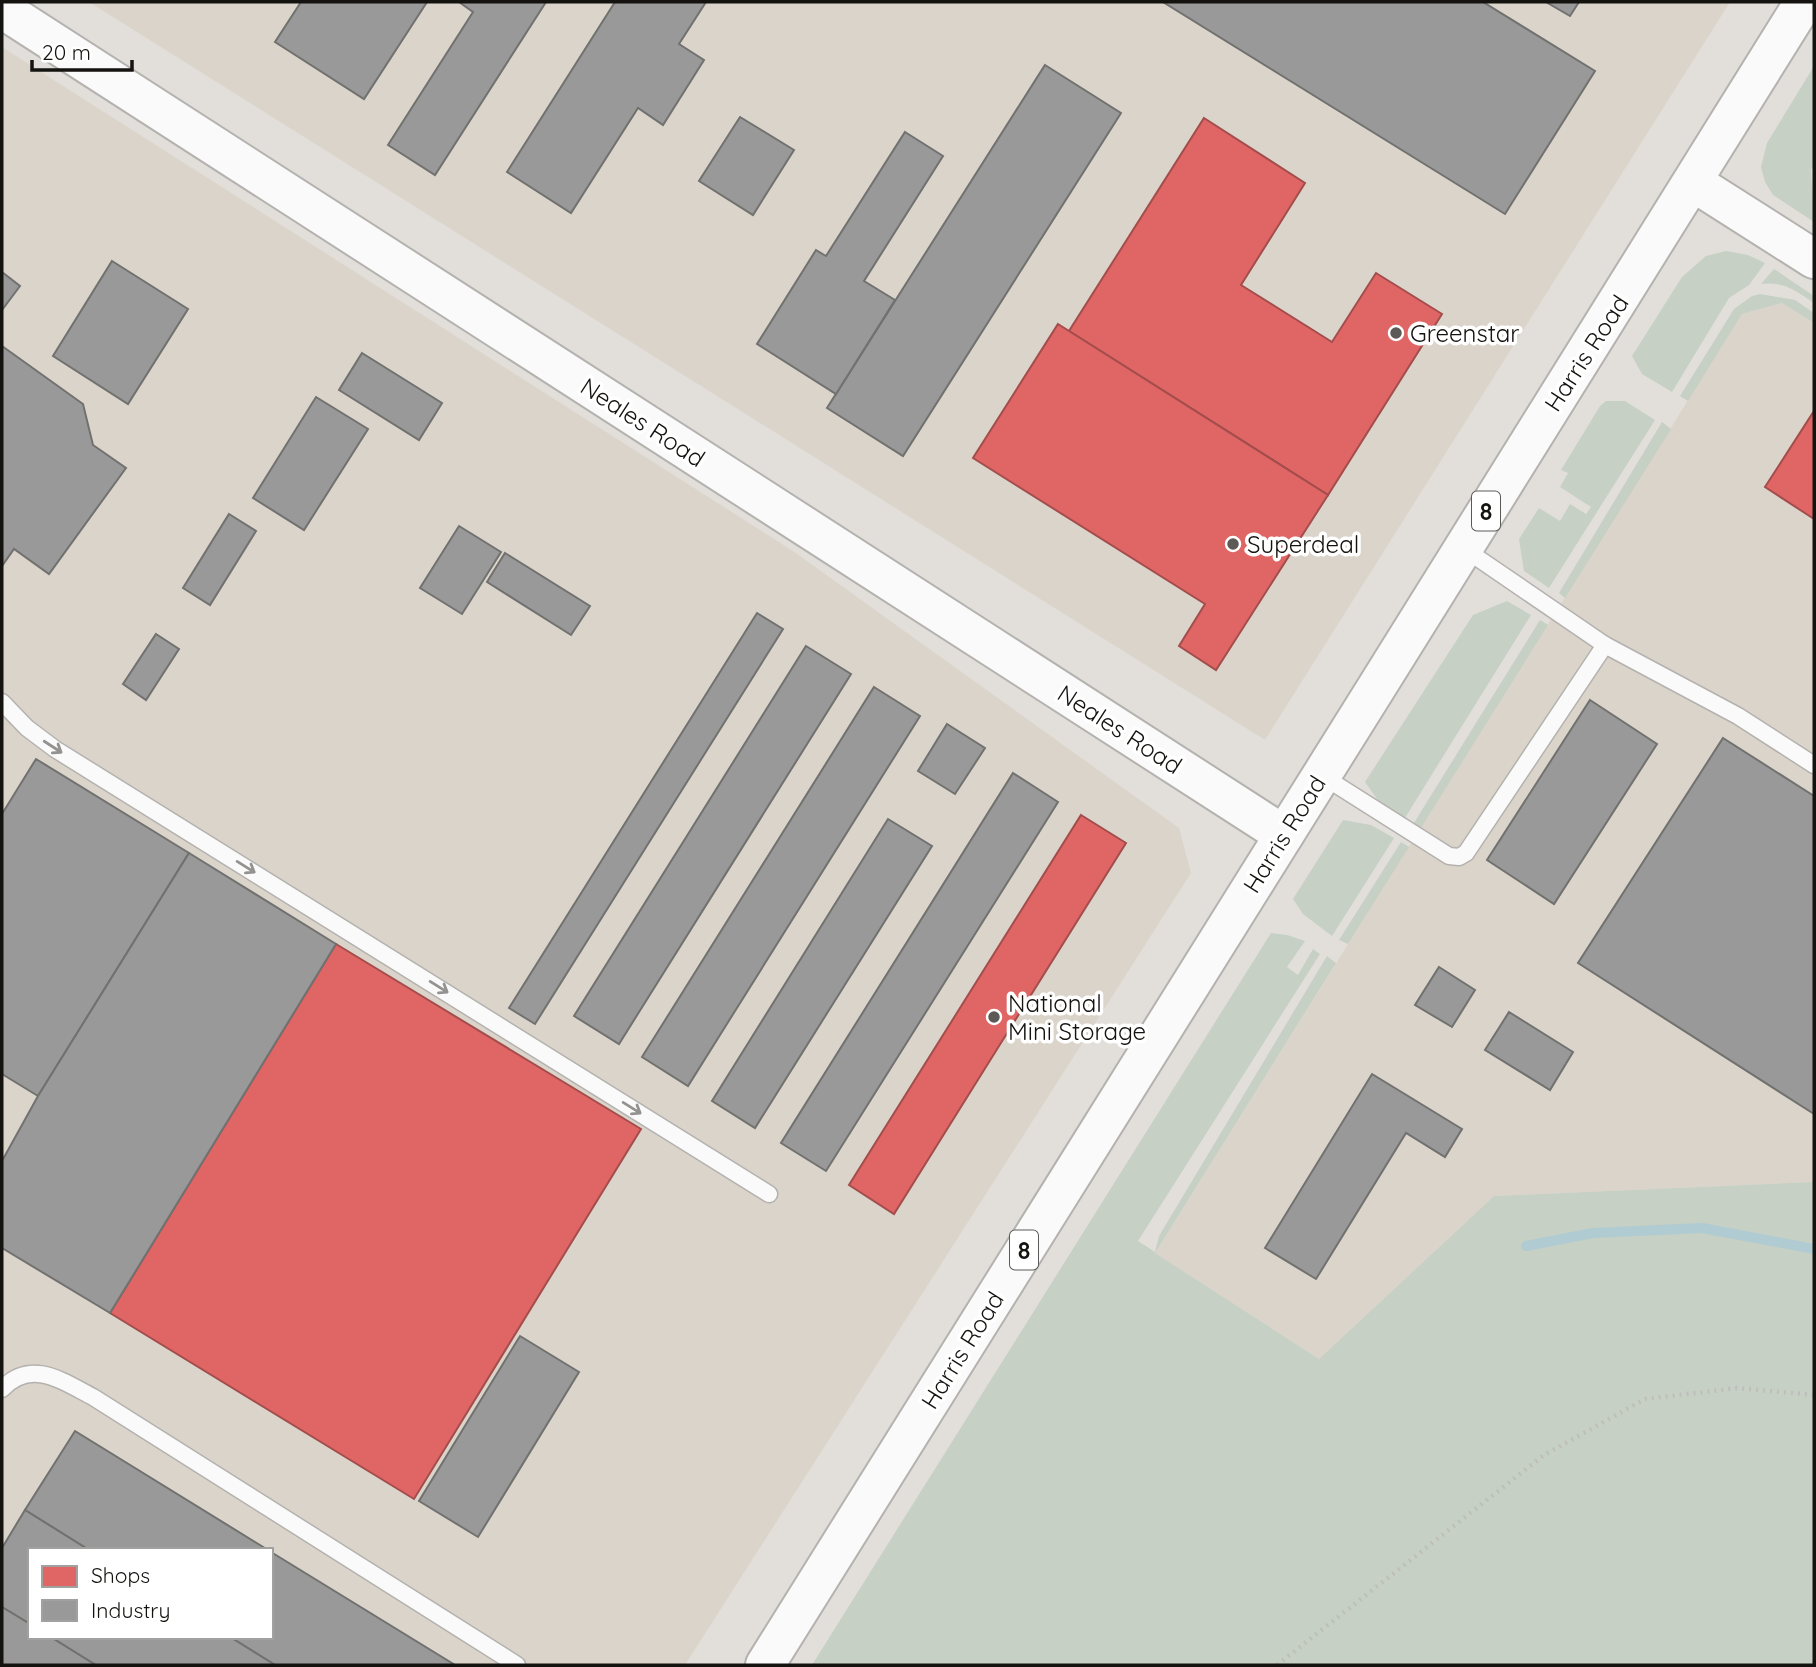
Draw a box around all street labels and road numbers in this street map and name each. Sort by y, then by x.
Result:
street label: Harris Road [1537,289,1635,417]
street label: Neales Road [575,371,711,473]
road number: 8 [1472,491,1500,530]
street label: Neales Road [1052,678,1188,780]
street label: Harris Road [1236,770,1332,898]
road number: 8 [1010,1231,1038,1270]
street label: Harris Road [914,1286,1010,1414]

